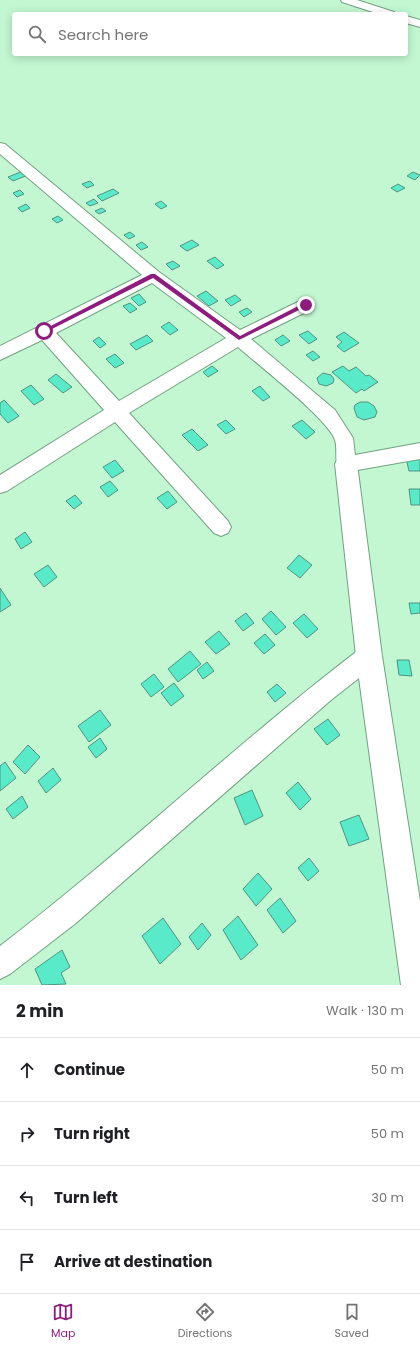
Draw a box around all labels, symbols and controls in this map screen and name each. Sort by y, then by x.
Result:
search box [12,12,408,56]
icon: search [26,23,48,45]
text: Search here [58,24,148,45]
route end [297,296,315,314]
route start [35,322,53,340]
text: 2 min [16,999,64,1023]
text: Walk · 130 m [326,1001,404,1020]
icon: ahead [16,1059,38,1081]
text: Continue [54,1059,125,1080]
text: 50 m [371,1060,404,1079]
icon: right [16,1123,38,1145]
text: Turn right [54,1123,130,1144]
text: 50 m [371,1124,404,1143]
icon: left [16,1187,38,1209]
text: Turn left [54,1187,118,1208]
text: 30 m [371,1188,404,1207]
icon: arrive [16,1251,38,1273]
text: Arrive at destination [54,1251,212,1272]
tab: Map [51,1301,75,1342]
tab: Directions [178,1301,232,1342]
tab: Saved [335,1301,369,1342]

